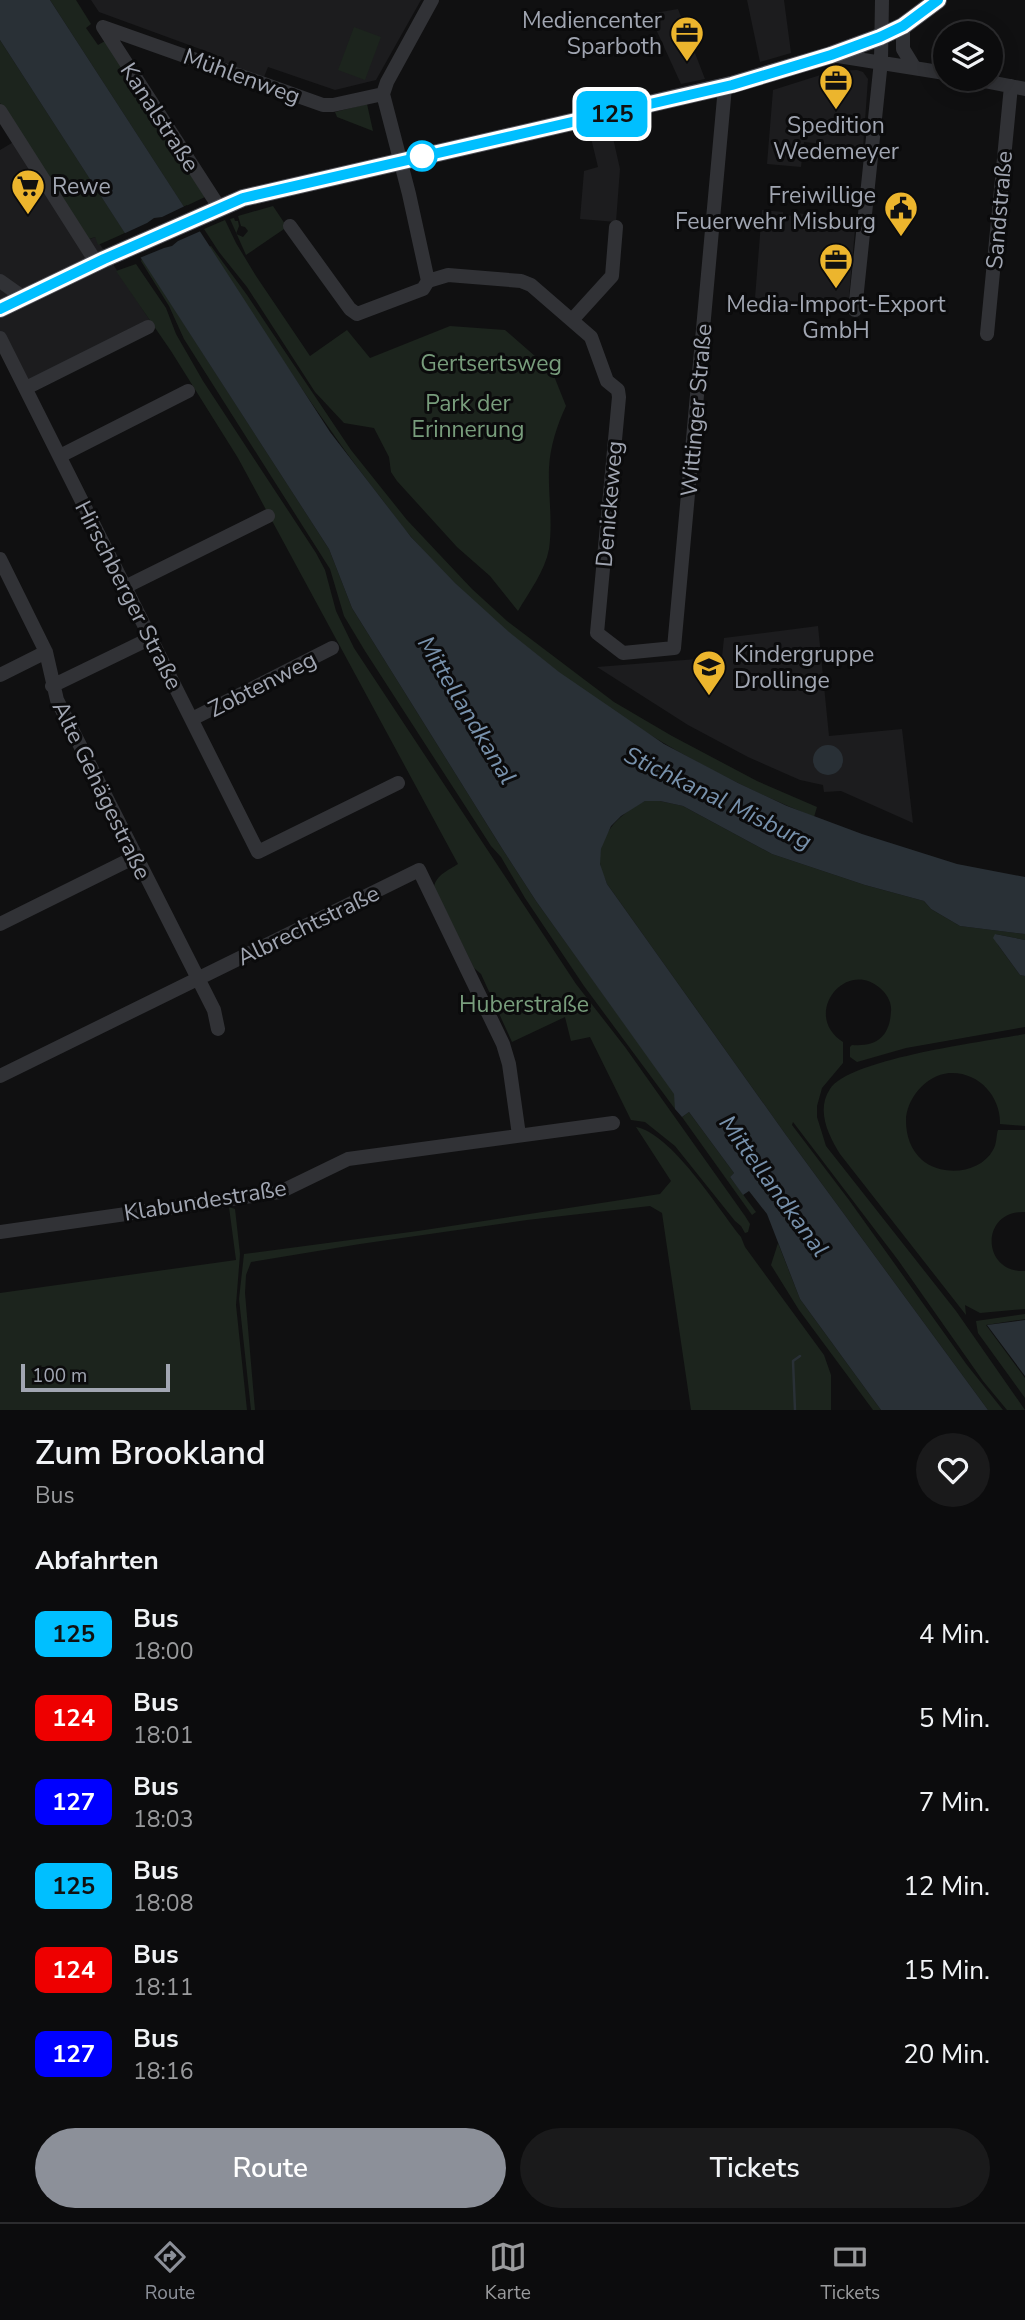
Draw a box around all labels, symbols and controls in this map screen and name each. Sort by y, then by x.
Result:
place label: Mediencenter Sparboth [522,5,663,62]
office icon: Mediencenter Sparboth [668,14,706,63]
map controls [933,21,1003,91]
button: layers [933,21,1003,91]
street label: Mühlenweg [179,41,305,112]
street label: Kanalstraße [113,57,206,178]
office icon: Spedition Wedemeyer [817,62,855,111]
line badge: 125 [572,91,652,137]
text: 125 [590,98,634,130]
place label: Spedition Wedemeyer [773,110,900,167]
unlabelled marker [407,141,437,171]
street label: Sandstraße [979,150,1020,270]
supermarket icon: Rewe [9,167,47,216]
place label: Rewe [52,171,111,202]
place label: Freiwillige Feuerwehr Misburg [675,180,876,237]
public building icon: Freiwillige Feuerwehr Misburg [882,189,920,238]
office icon: Media-Import-Export GmbH [817,241,855,290]
place label: Media-Import-Export GmbH [726,289,947,346]
street label: Wittinger Straße [673,322,720,498]
park label: Gertsertsweg [420,348,562,379]
park label: Park der Erinnerung [411,388,525,445]
street label: Denickeweg [589,440,630,568]
street label: Hirschberger Straße [67,495,190,695]
water label: Mittellandkanal [410,630,524,790]
place label: Kindergruppe Drollinge [734,639,874,696]
street label: Zobtenweg [203,644,322,725]
school or university icon: Kindergruppe Drollinge [690,648,728,697]
street label: Alte Gehägestraße [45,696,158,885]
water label: Stichkanal Misburg [619,739,817,857]
street label: Albrechtstraße [232,878,385,973]
park label: Huberstraße [459,989,589,1020]
water label: Mittellandkanal [712,1109,836,1263]
street label: Klabundestraße [122,1172,289,1229]
scale bar [21,1361,170,1393]
text: 100 m [32,1363,87,1389]
text: Zum Brookland [35,1431,266,1476]
button: heart [916,1433,990,1507]
text: Bus [35,1480,75,1511]
text: Abfahrten [35,1543,159,1578]
text: Bus [133,1601,179,1636]
text: 4 Min. [919,1617,990,1652]
text: 125 [52,1618,95,1650]
text: 18:00 [133,1636,193,1667]
text: Bus [133,1685,179,1720]
text: 5 Min. [919,1701,990,1736]
text: 124 [52,1702,95,1734]
text: 18:01 [133,1720,193,1751]
text: Bus [133,1769,179,1804]
text: 7 Min. [919,1785,990,1820]
text: 127 [52,1786,95,1818]
text: 18:03 [133,1804,193,1835]
text: Bus [133,1853,179,1888]
text: 12 Min. [903,1869,990,1904]
text: 125 [52,1870,95,1902]
text: 18:08 [133,1888,193,1919]
text: Bus [133,1937,179,1972]
text: 15 Min. [903,1953,990,1988]
text: 124 [52,1954,95,1986]
text: 18:11 [133,1972,193,2003]
text: Bus [133,2021,179,2056]
text: 20 Min. [903,2037,990,2072]
text: 127 [52,2038,95,2070]
text: 18:16 [133,2056,193,2087]
button: Route [35,2128,506,2208]
button: Tickets [520,2128,990,2208]
tab: Route [145,2238,195,2306]
tab: Karte [485,2238,531,2306]
tab: Tickets [820,2238,880,2306]

